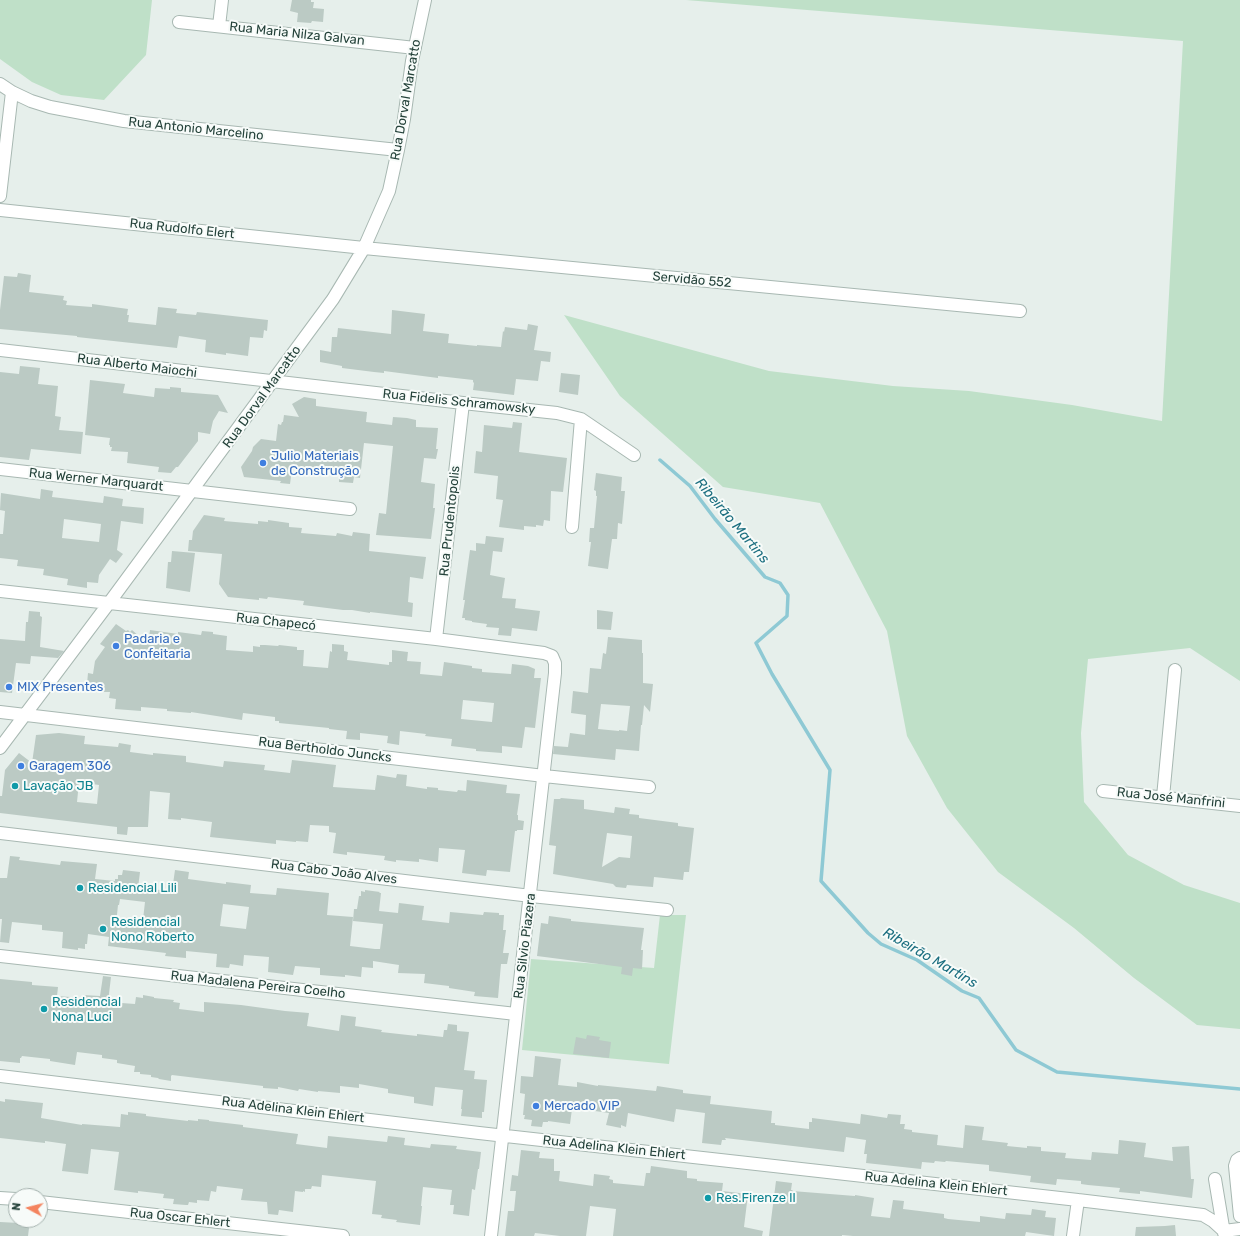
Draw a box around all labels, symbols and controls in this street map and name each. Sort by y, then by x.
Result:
street label: Rua Maria Nilza Galvan [228,19,366,49]
street label: Rua Dorval Marcatto [388,38,424,162]
street label: Rua Antonio Marcelino [128,114,264,144]
street label: Rua Rudolfo Elert [129,216,235,242]
street label: Servidão 552 [652,269,732,291]
street label: Rua Dorval Marcatto [220,343,304,451]
street label: Rua Alberto Maiochi [76,351,198,381]
street label: Rua Fidelis Schramowsky [382,386,536,418]
place label: Julio Materiais de Construção [271,448,359,479]
marker: Julio Materiais de Construção [258,458,268,468]
street label: Rua Werner Marquardt [28,465,164,495]
street label: Rua Prudentopolis [436,465,464,577]
water label: Ribeirão Martins [691,475,773,567]
street label: Rua Chapecó [235,610,317,634]
place label: Padaria e Confeitaria [124,631,191,662]
marker: Padaria e Confeitaria [111,641,121,651]
place label: MIX Presentes [17,679,103,695]
marker: MIX Presentes [4,682,14,692]
street label: Rua Bertholdo Juncks [258,734,392,766]
place label: Garagem 306 [29,758,111,774]
marker: Garagem 306 [16,761,26,771]
place label: Lavação JB [23,778,93,794]
marker: Lavação JB [10,781,20,791]
street label: Rua José Manfrini [1116,785,1226,811]
street label: Rua Cabo João Alves [270,857,398,887]
place label: Residencial Lili [88,880,177,896]
marker: Residencial Lili [75,883,85,893]
street label: Rua Silvio Piazera [511,892,539,1000]
place label: Residencial Nono Roberto [111,914,194,945]
marker: Residencial Nono Roberto [98,924,108,934]
water label: Ribeirão Martins [880,924,980,992]
street label: Rua Madalena Pereira Coelho [170,968,346,1002]
place label: Residencial Nona Luci [52,994,121,1025]
marker: Residencial Nona Luci [39,1004,49,1014]
street label: Rua Adelina Klein Ehlert [221,1094,365,1126]
place label: Mercado VIP [544,1098,620,1114]
marker: Mercado VIP [531,1101,541,1111]
street label: Rua Adelina Klein Ehlert [542,1133,686,1163]
street label: Rua Adelina Klein Ehlert [864,1169,1008,1199]
north arrow [8,1188,48,1228]
place label: Res.Firenze ll [716,1190,796,1206]
marker: Res.Firenze ll [703,1193,713,1203]
text: N [10,1202,24,1211]
street label: Rua Oscar Ehlert [129,1205,231,1231]

